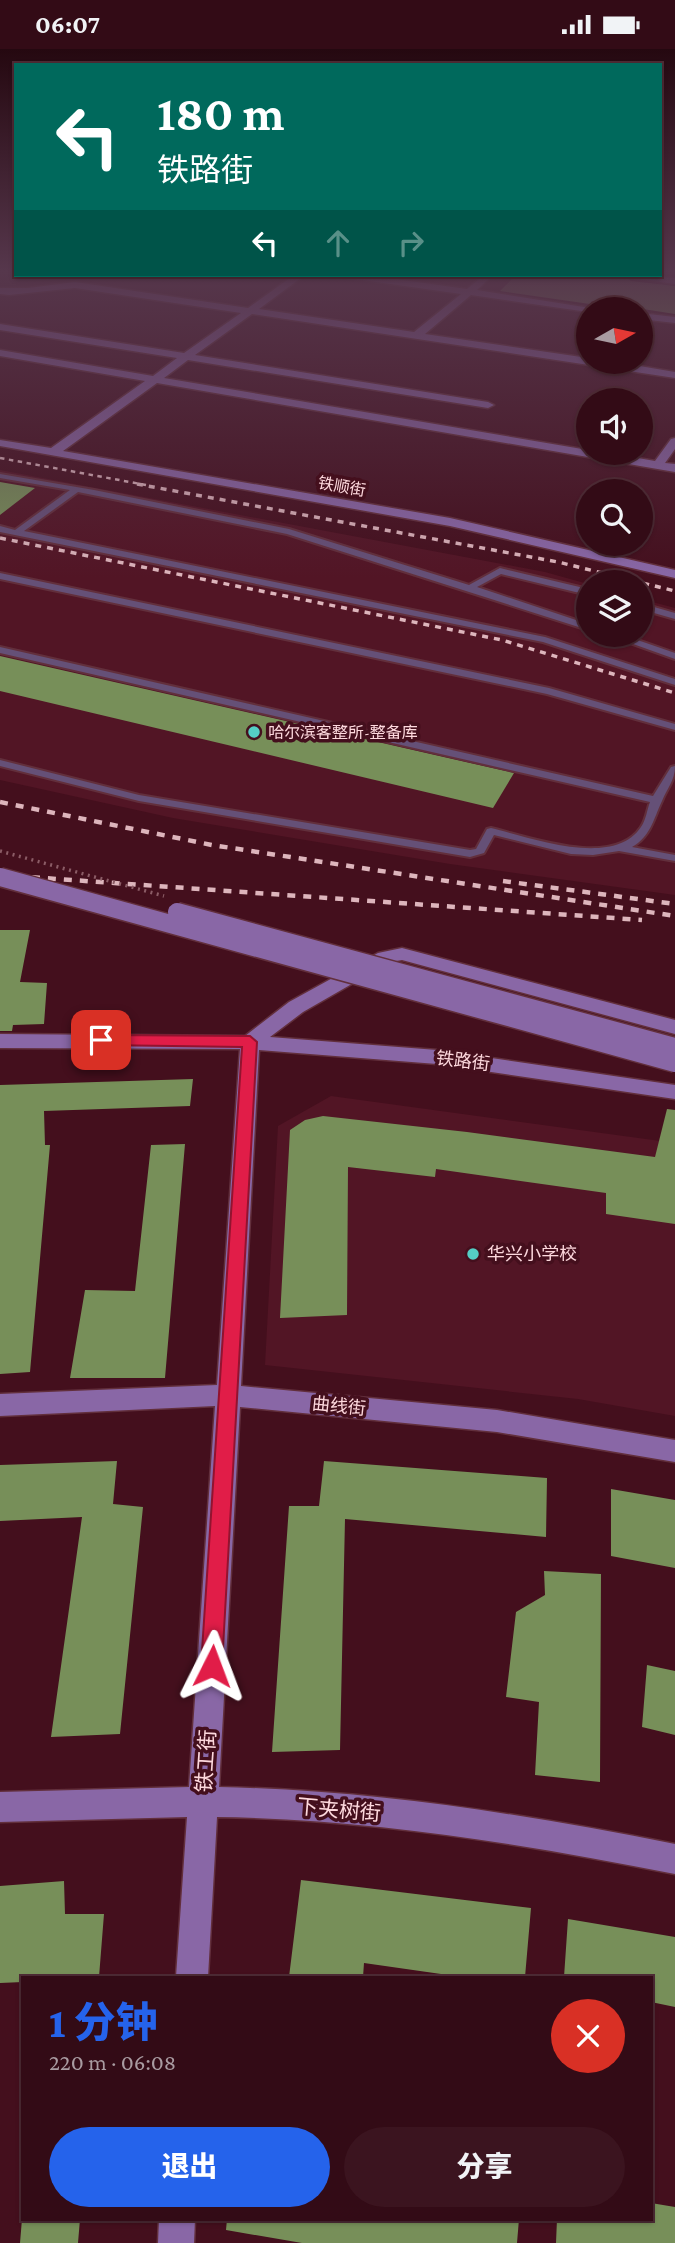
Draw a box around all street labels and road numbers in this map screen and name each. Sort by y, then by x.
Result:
street label: 铁顺街 [317,474,367,499]
street label: 铁路街 [435,1048,491,1074]
street label: 曲线街 [311,1393,367,1419]
street label: 铁工街 [192,1729,220,1793]
street label: 下夹树街 [296,1794,382,1826]

